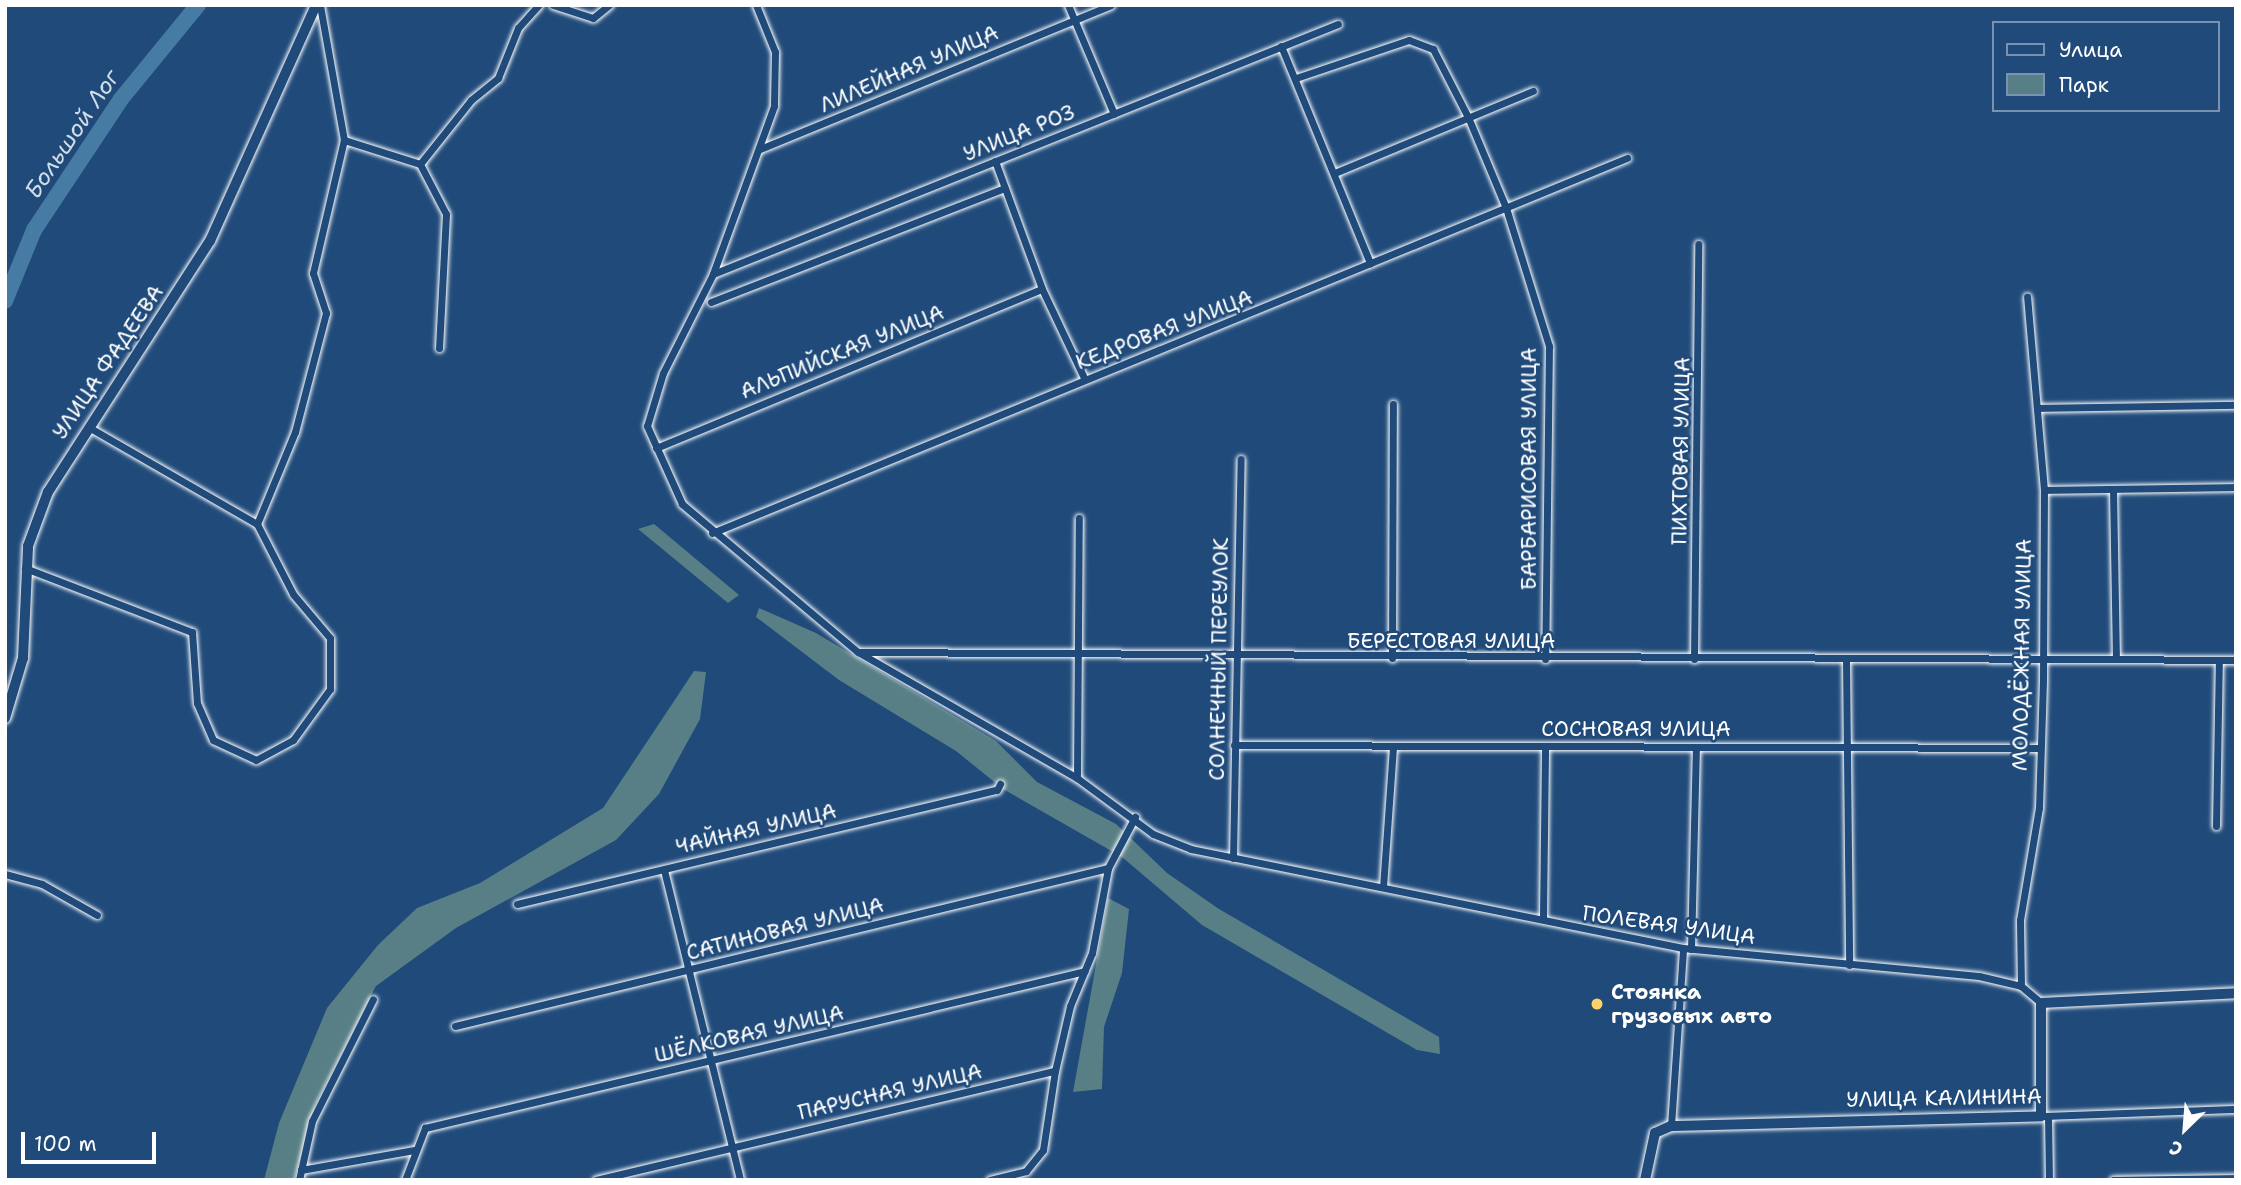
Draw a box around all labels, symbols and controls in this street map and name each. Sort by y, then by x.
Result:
street label: ЛИЛЕЙНАЯ УЛИЦА [816,20,1002,118]
legend [1993,21,2220,112]
text: Улица [2059,36,2122,64]
water label: Большой Лог [19,64,125,204]
text: Парк [2059,71,2109,99]
street label: УЛИЦА РОЗ [960,99,1078,167]
street label: УЛИЦА ФАДЕЕВА [47,280,169,444]
street label: КЕДРОВАЯ УЛИЦА [1072,285,1256,375]
street label: АЛЬПИЙСКАЯ УЛИЦА [736,300,948,404]
street label: БАРБАРИСОВАЯ УЛИЦА [1516,348,1542,590]
street label: ПИХТОВАЯ УЛИЦА [1667,357,1695,545]
street label: СОЛНЕЧНЫЙ ПЕРЕУЛОК [1204,537,1234,781]
street label: МОЛОДЁЖНАЯ УЛИЦА [2007,539,2037,771]
street label: БЕРЕСТОВАЯ УЛИЦА [1347,628,1555,654]
street label: СОСНОВАЯ УЛИЦА [1541,716,1731,742]
street label: ЧАЙНАЯ УЛИЦА [673,798,839,860]
street label: САТИНОВАЯ УЛИЦА [684,892,886,966]
street label: ПОЛЕВАЯ УЛИЦА [1581,900,1757,950]
place label: Стоянка грузовых авто [1611,979,1772,1029]
marker: Стоянка грузовых авто [1589,996,1605,1012]
street label: ШЁЛКОВАЯ УЛИЦА [652,1000,846,1068]
street label: ПАРУСНАЯ УЛИЦА [796,1059,984,1125]
street label: УЛИЦА КАЛИНИНА [1846,1084,2042,1112]
north arrow [2150,1094,2220,1164]
scale bar [24,1118,159,1162]
text: 100 m [34,1130,97,1158]
text: С [2165,1135,2186,1162]

